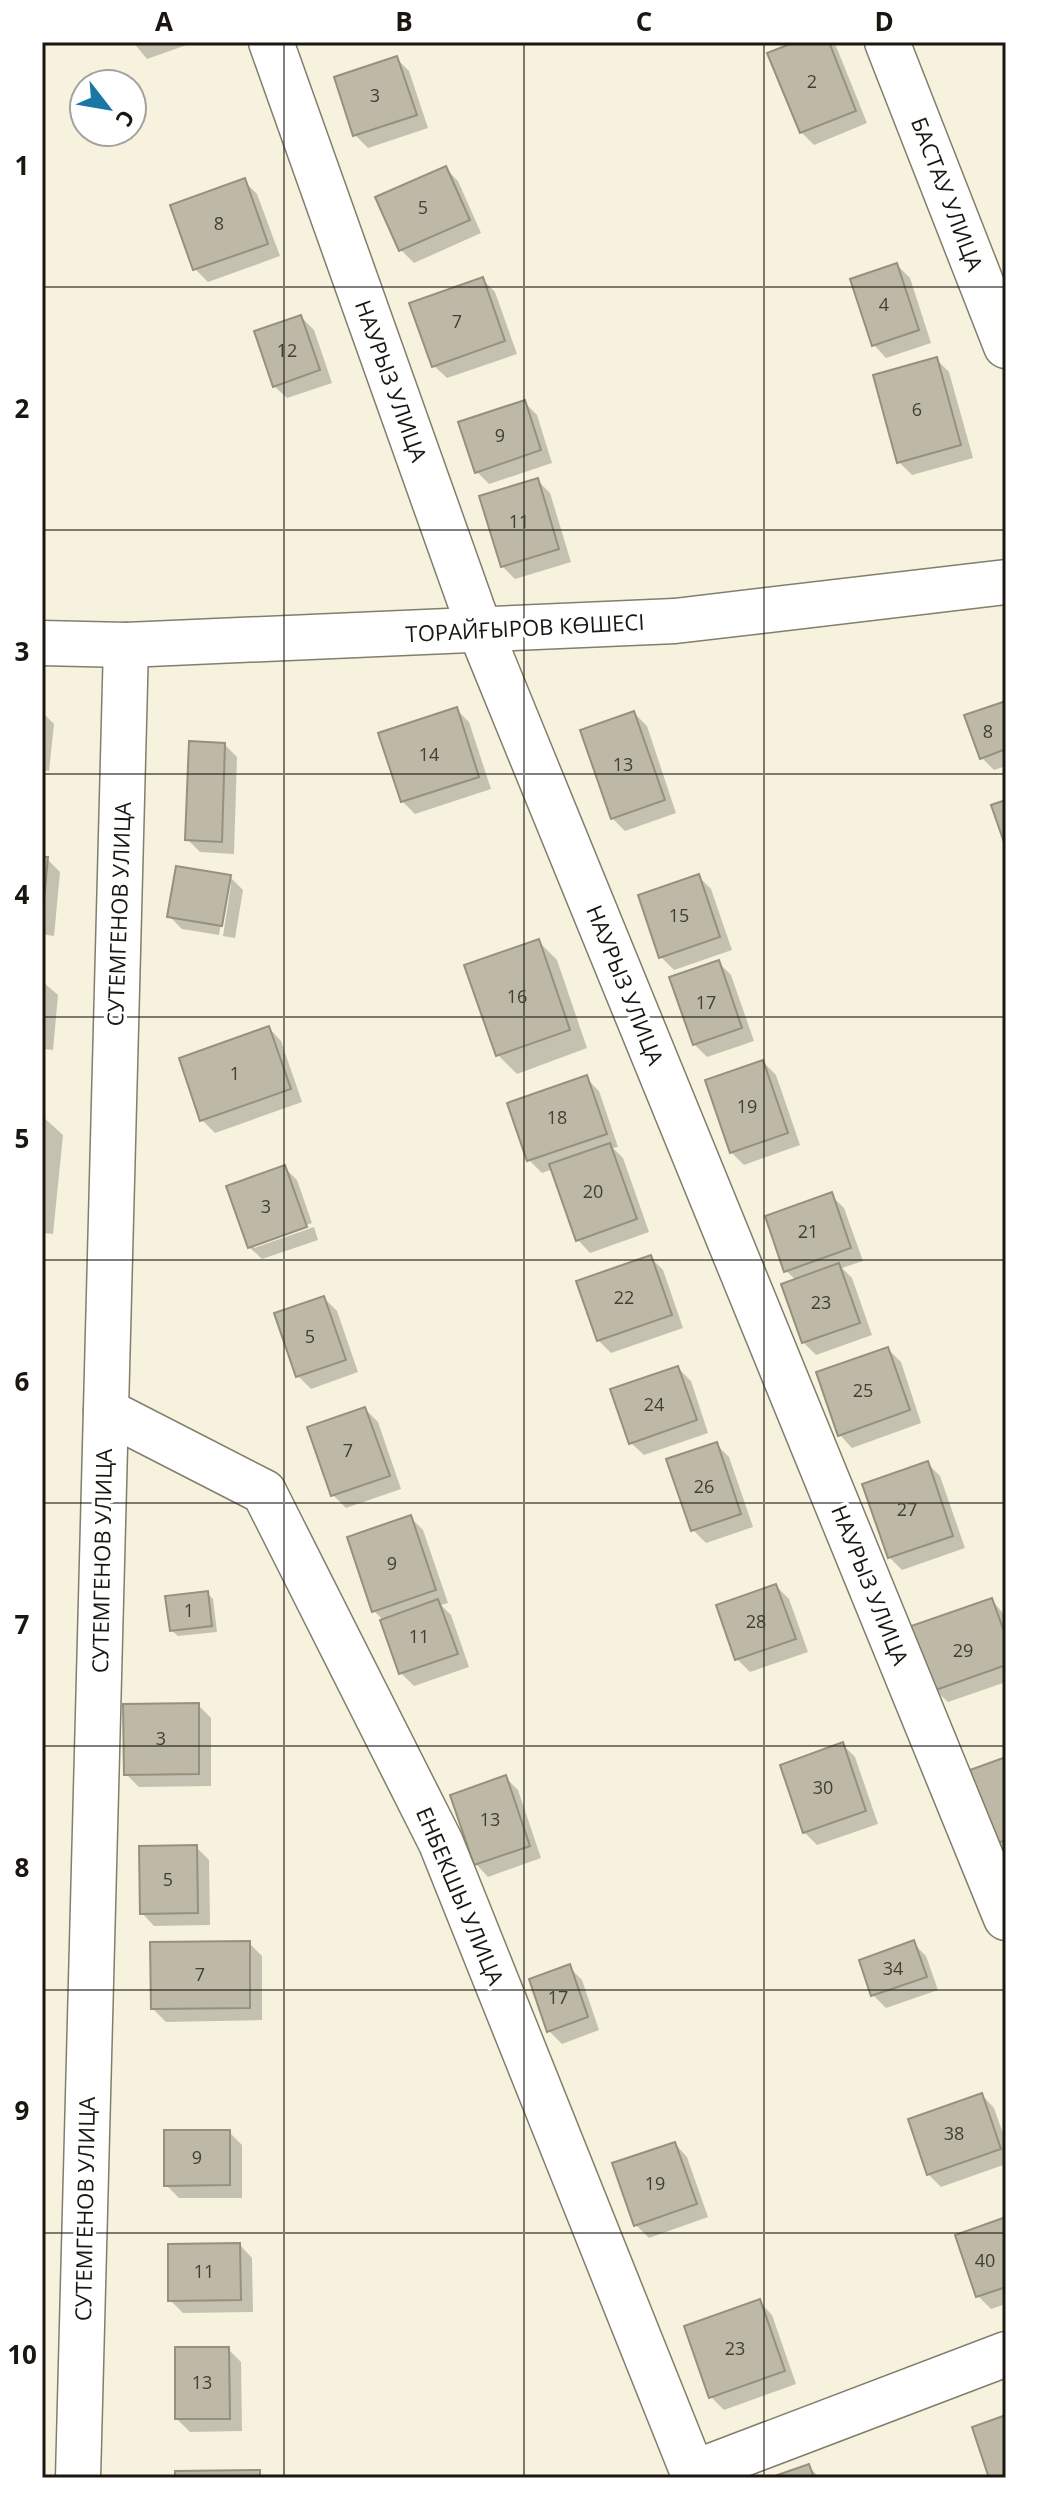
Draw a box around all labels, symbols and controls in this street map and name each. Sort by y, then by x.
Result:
text: A [155,3,173,39]
text: B [395,3,413,39]
text: C [636,3,652,39]
text: D [874,3,894,39]
north arrow [68,68,148,148]
house number: 2 [807,69,817,93]
house number: 3 [370,83,380,107]
text: С [110,105,142,133]
street label: БАСТАУ УЛИЦА [905,112,991,275]
text: 1 [15,147,29,183]
house number: 5 [418,195,428,219]
house number: 8 [214,211,224,235]
house number: 4 [879,292,889,316]
street label: НАУРЫЗ УЛИЦА [349,296,435,466]
house number: 7 [452,309,462,333]
house number: 12 [277,338,297,362]
text: 2 [15,390,30,426]
house number: 6 [912,397,922,421]
house number: 9 [495,423,505,447]
house number: 11 [509,509,529,533]
street label: ТОРАЙҒЫРОВ КӨШЕСІ [405,606,645,648]
text: 3 [15,633,29,669]
house number: 8 [983,719,993,743]
house number: 14 [419,742,439,766]
house number: 13 [613,752,633,776]
street label: СУТЕМГЕНОВ УЛИЦА [99,801,137,1027]
text: 4 [15,876,30,912]
street label: НАУРЫЗ УЛИЦА [580,900,672,1069]
house number: 15 [669,903,689,927]
house number: 16 [507,984,527,1008]
house number: 17 [696,990,716,1014]
house number: 1 [230,1061,240,1085]
house number: 19 [737,1094,757,1118]
house number: 18 [547,1105,567,1129]
text: 5 [15,1120,29,1156]
house number: 20 [583,1179,603,1203]
house number: 3 [261,1194,271,1218]
house number: 21 [798,1219,818,1243]
house number: 22 [614,1285,634,1309]
house number: 23 [811,1290,831,1314]
house number: 5 [305,1324,315,1348]
text: 6 [15,1363,30,1399]
house number: 25 [853,1378,873,1402]
house number: 24 [644,1392,664,1416]
house number: 7 [343,1438,353,1462]
street label: СУТЕМГЕНОВ УЛИЦА [84,1448,118,1673]
house number: 26 [694,1474,714,1498]
house number: 27 [897,1497,917,1521]
street label: НАУРЫЗ УЛИЦА [825,1500,917,1669]
house number: 9 [387,1551,397,1575]
house number: 1 [184,1598,194,1622]
text: 7 [15,1606,30,1642]
house number: 28 [746,1609,766,1633]
house number: 11 [409,1624,429,1648]
house number: 29 [953,1638,973,1662]
house number: 3 [156,1726,166,1750]
house number: 30 [813,1775,833,1799]
street label: ЕНБЕКШЫ УЛИЦА [410,1802,512,1989]
house number: 13 [480,1807,500,1831]
text: 8 [15,1849,29,1885]
house number: 5 [163,1867,173,1891]
house number: 34 [883,1956,903,1980]
house number: 7 [195,1962,205,1986]
house number: 17 [548,1985,568,2009]
text: 9 [15,2092,29,2128]
street label: СУТЕМГЕНОВ УЛИЦА [67,2096,101,2321]
house number: 38 [944,2121,964,2145]
house number: 9 [192,2145,202,2169]
house number: 19 [645,2171,665,2195]
house number: 40 [975,2248,995,2272]
house number: 11 [194,2259,214,2283]
text: 10 [7,2336,37,2372]
house number: 23 [725,2336,745,2360]
house number: 13 [192,2370,212,2394]

